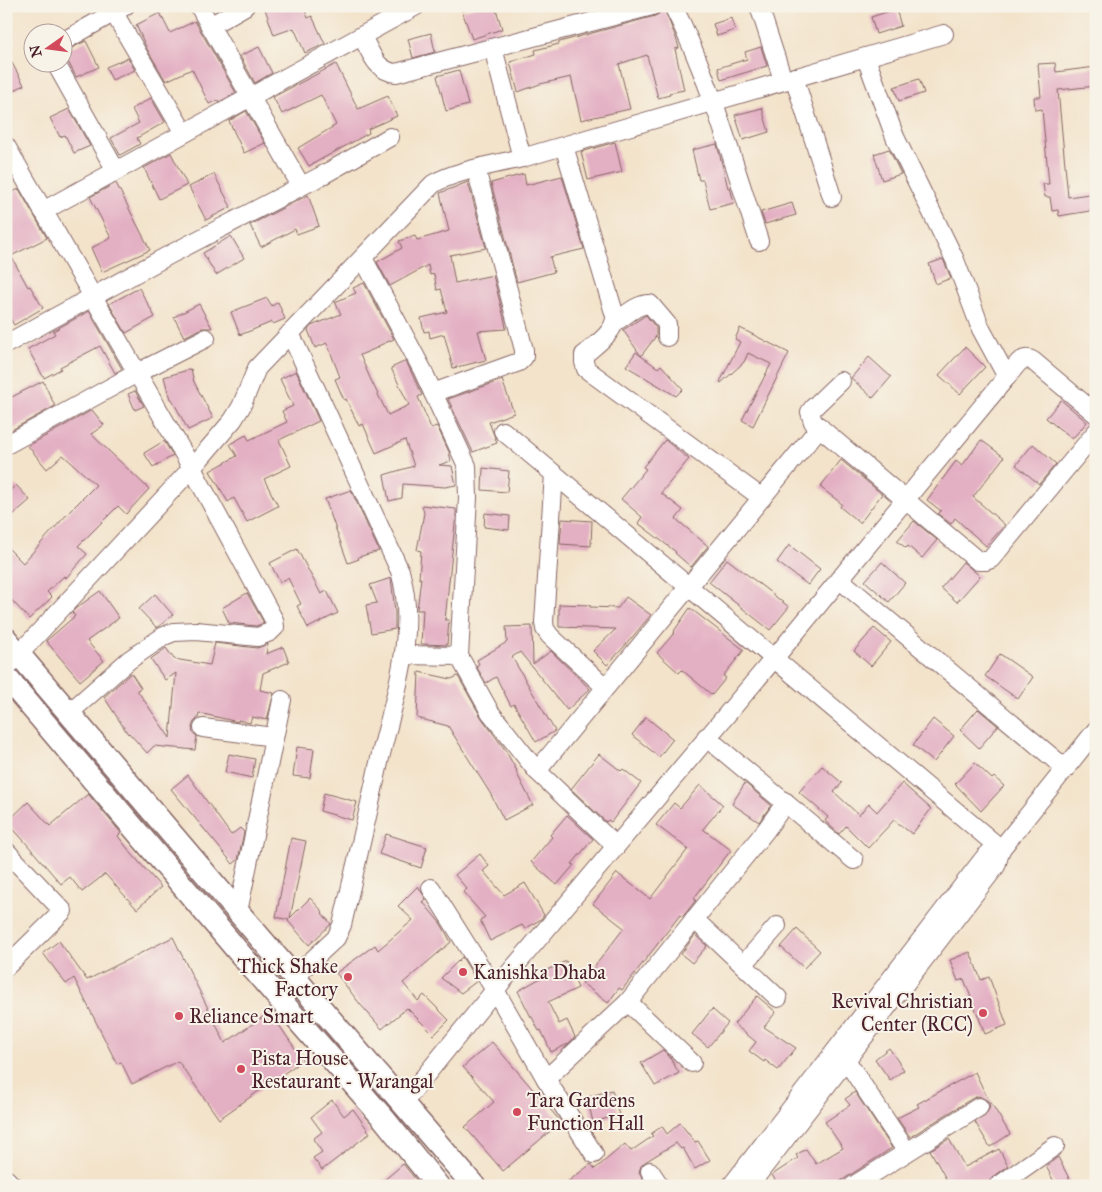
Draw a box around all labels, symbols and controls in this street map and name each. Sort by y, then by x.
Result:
north arrow [22,22,72,72]
text: N [26,43,46,59]
place label: Thick Shake Factory [237,954,339,1001]
place label: Kanishka Dhaba [473,960,606,984]
marker: Kanishka Dhaba [457,966,469,978]
marker: Thick Shake Factory [342,971,354,983]
place label: Revival Christian Center (RCC) [831,989,973,1037]
place label: Reliance Smart [189,1004,314,1028]
marker: Revival Christian Center (RCC) [977,1007,989,1019]
marker: Reliance Smart [173,1010,185,1022]
place label: Pista House Restaurant - Warangal [251,1046,434,1094]
marker: Pista House Restaurant - Warangal [235,1063,247,1075]
place label: Tara Gardens Function Hall [527,1088,645,1135]
marker: Tara Gardens Function Hall [511,1106,523,1118]

